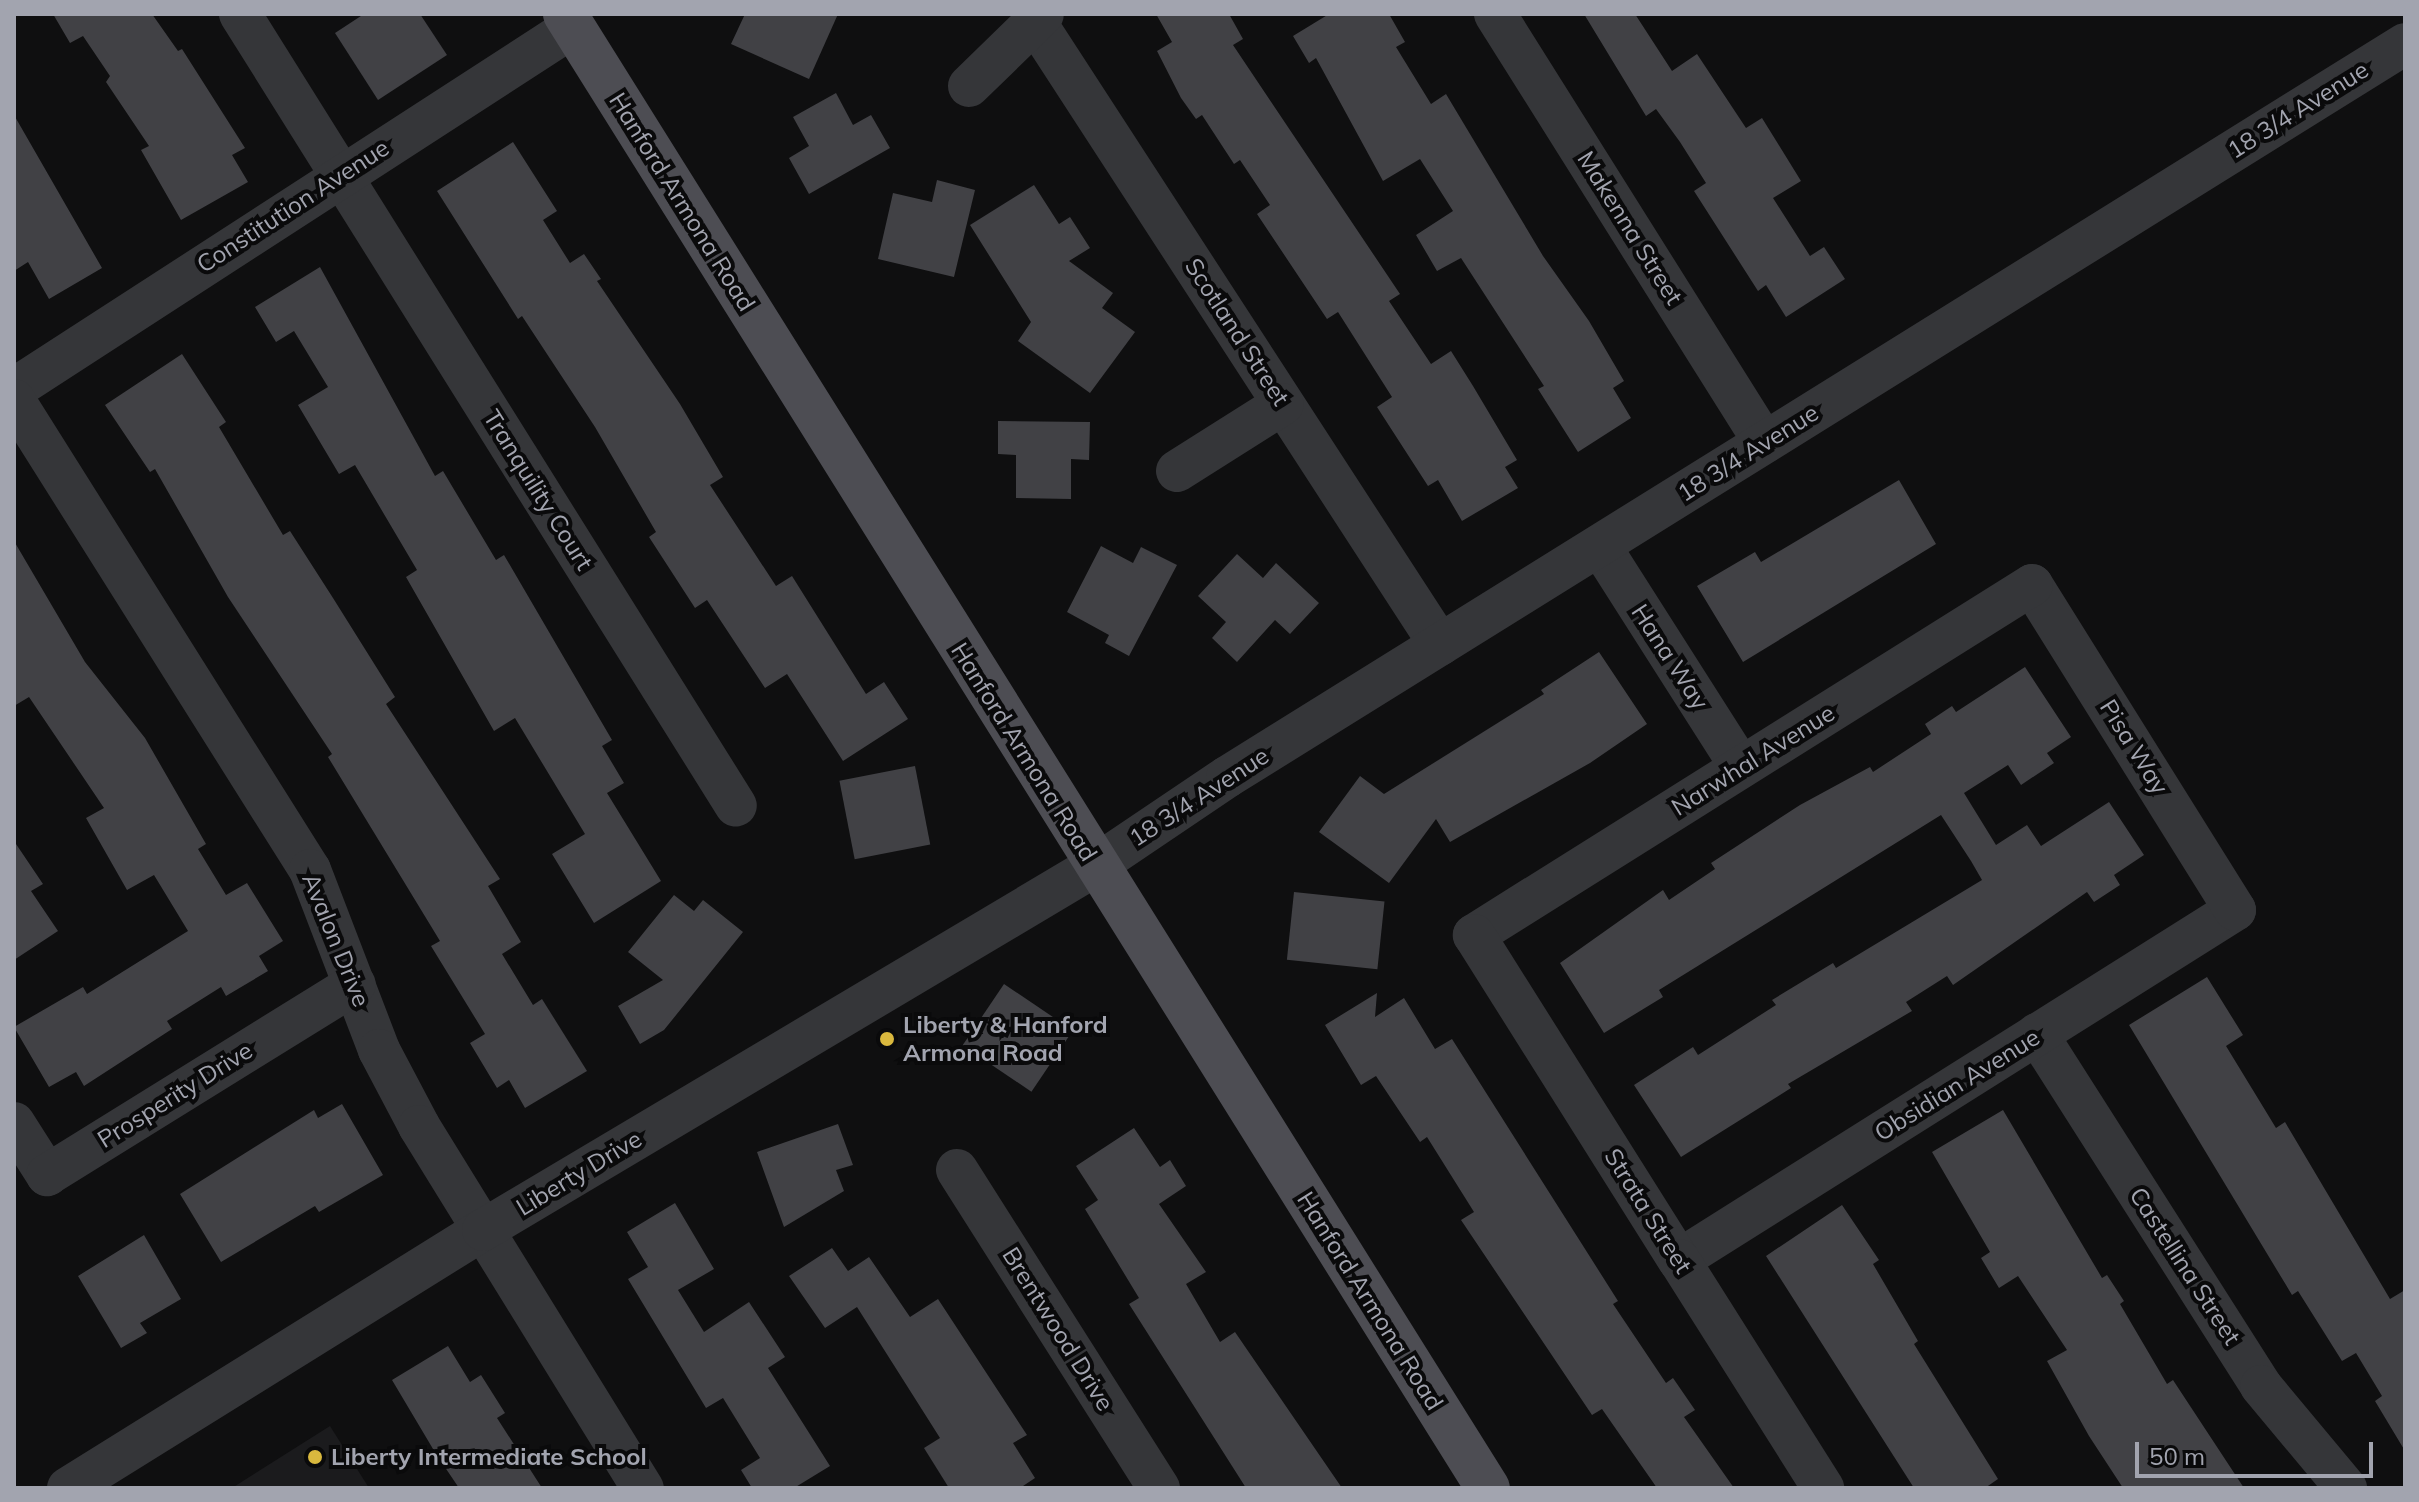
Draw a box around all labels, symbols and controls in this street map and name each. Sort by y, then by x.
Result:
street label: 18 3/4 Avenue [2222,55,2374,165]
street label: Hanford Armona Road [603,87,761,317]
street label: Constitution Avenue [192,133,394,279]
street label: Makenna Street [1571,146,1689,310]
street label: Scotland Street [1179,253,1295,411]
street label: 18 3/4 Avenue [1672,398,1824,508]
street label: Tranquility Court [477,405,599,575]
street label: Hana Way [1625,599,1715,715]
street label: Hanford Armona Road [945,637,1103,867]
street label: Pisa Way [2094,694,2174,800]
street label: Narwhal Avenue [1666,698,1840,822]
street label: 18 3/4 Avenue [1124,741,1274,853]
street label: Avalon Drive [296,869,376,1011]
place label: Liberty & Hanford Armona Road [903,1011,1108,1067]
street label: Obsidian Avenue [1869,1023,2045,1147]
marker: Liberty & Hanford Armona Road [878,1030,896,1048]
street label: Prosperity Drive [92,1036,258,1154]
street label: Liberty Drive [511,1124,647,1222]
street label: Strata Street [1598,1143,1698,1279]
street label: Castellina Street [2123,1182,2247,1350]
street label: Hanford Armona Road [1291,1186,1449,1416]
street label: Brentwood Drive [996,1242,1120,1416]
scale bar [2139,1426,2377,1476]
text: 50 m [2149,1441,2205,1471]
place label: Liberty Intermediate School [331,1443,647,1471]
marker: Liberty Intermediate School [306,1448,324,1466]

